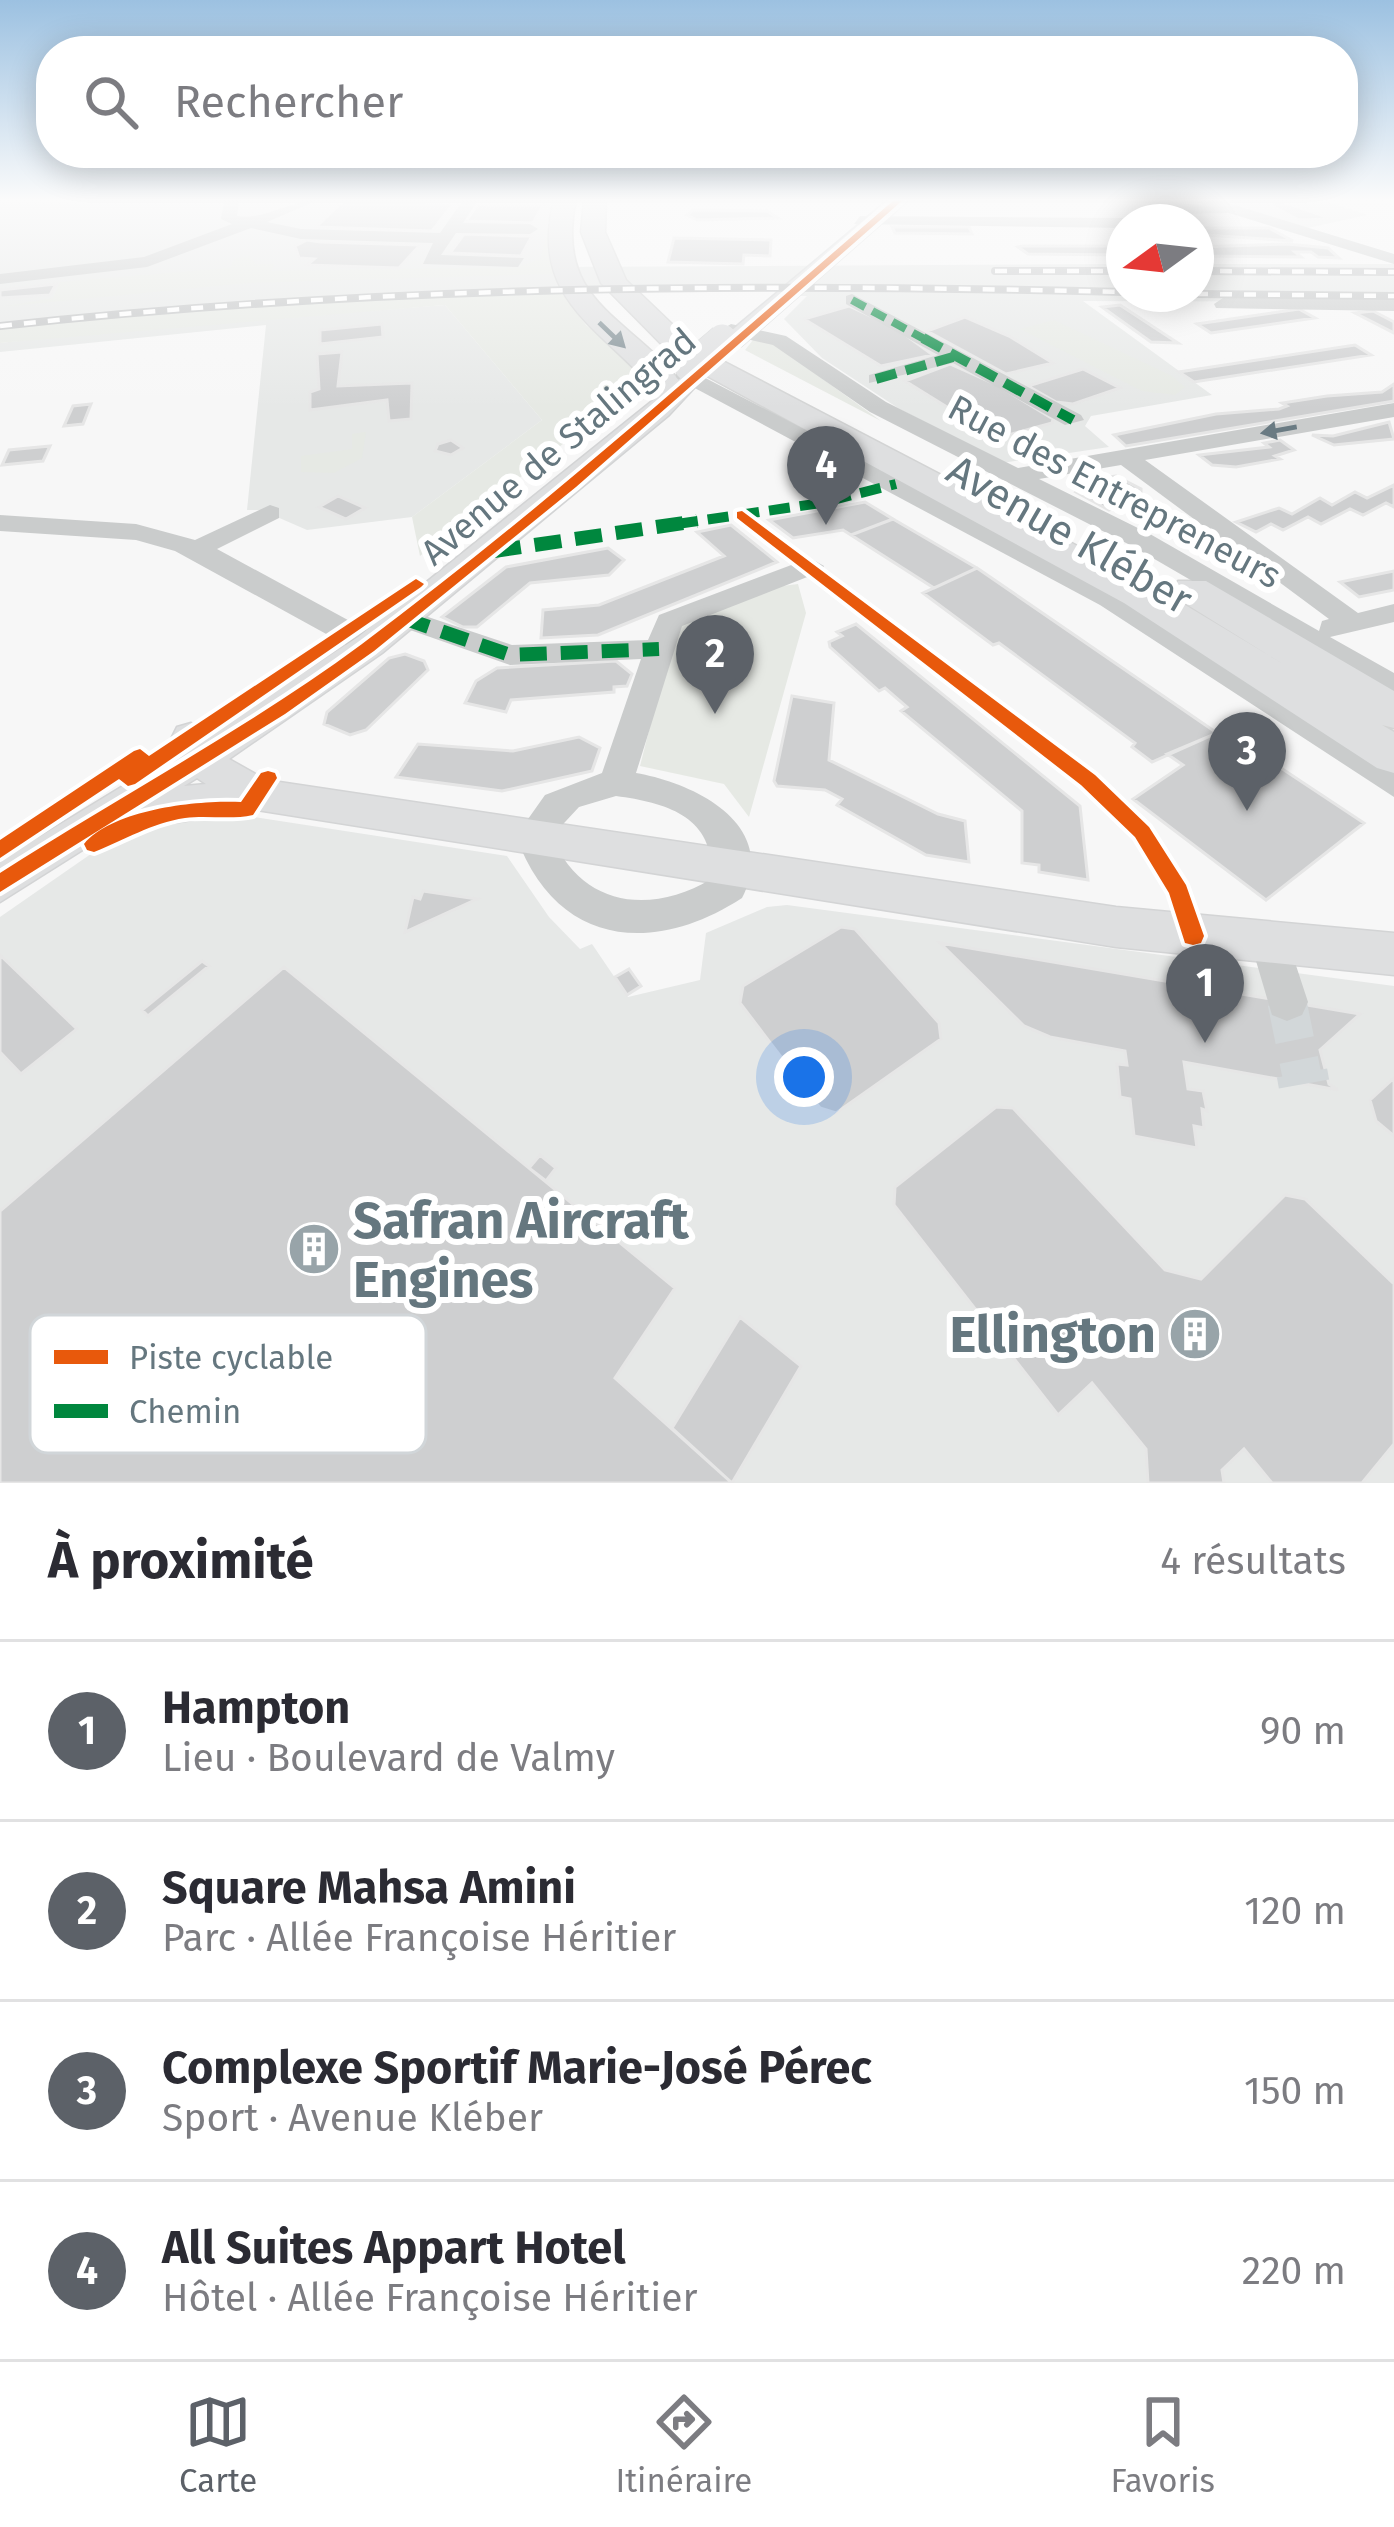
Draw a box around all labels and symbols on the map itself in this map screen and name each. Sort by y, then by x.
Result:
north arrow [1106,204,1214,312]
street label: Avenue de Stalingrad [412,319,705,575]
one-way arrow [597,321,626,349]
street label: Rue des Entrepreneurs [941,385,1288,598]
one-way arrow [1259,421,1297,439]
pin: 4 [787,426,865,525]
street label: Avenue Kléber [938,445,1201,625]
pin: 2 [676,615,754,714]
pin: 3 [1208,712,1286,811]
pin: 1 [1166,944,1244,1043]
your location [774,1047,834,1107]
place label: Safran Aircraft Engines [353,1190,690,1311]
building icon: Safran Aircraft Engines [286,1221,342,1277]
place label: Ellington [949,1304,1156,1366]
building icon: Ellington [1167,1306,1223,1362]
legend [30,1315,426,1453]
text: Piste cyclable [129,1338,333,1378]
text: Chemin [129,1392,241,1432]

